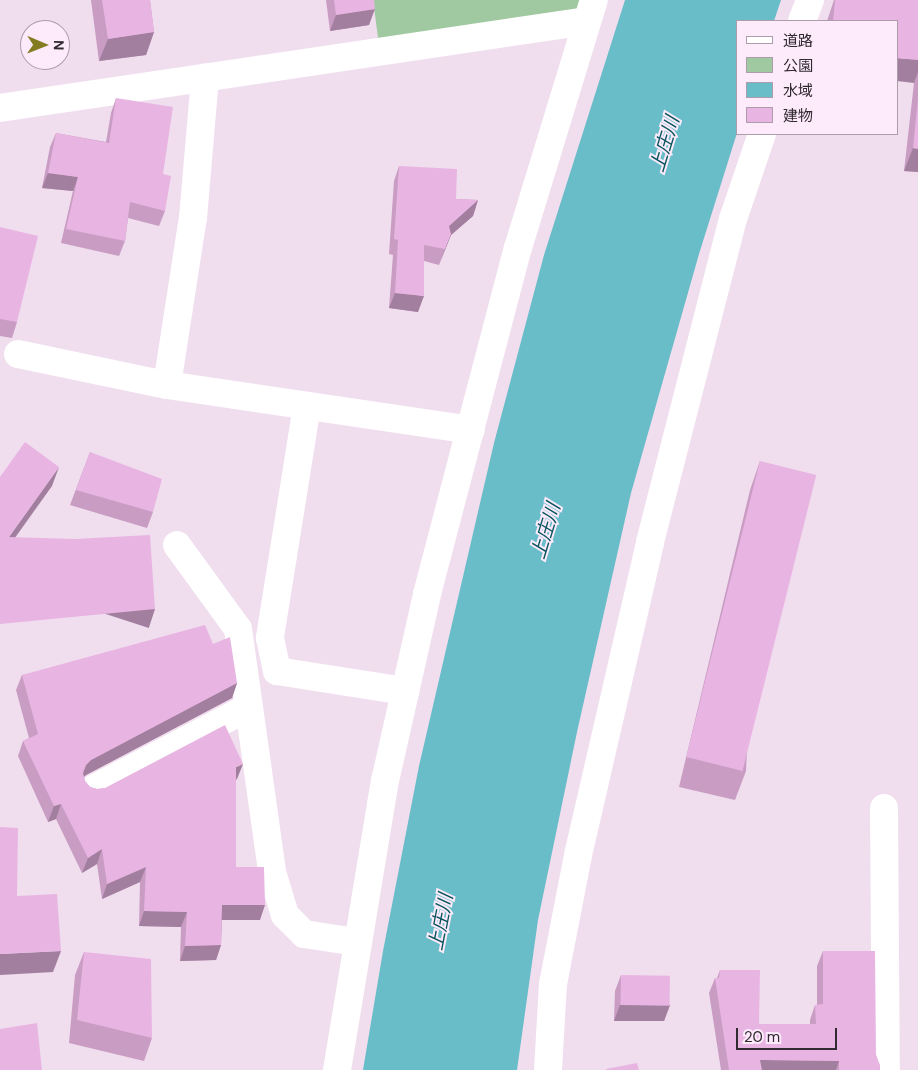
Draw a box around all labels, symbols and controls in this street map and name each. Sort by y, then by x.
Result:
north arrow [20,20,70,70]
legend [736,20,898,135]
text: 道路 [783,31,813,51]
text: N [50,40,68,51]
text: 公園 [783,56,813,76]
text: 水域 [783,81,813,101]
text: 建物 [783,106,813,126]
water label: 上庄川 [646,113,684,175]
water label: 上庄川 [527,500,565,562]
water label: 上庄川 [424,892,458,952]
scale bar [738,1018,839,1050]
text: 20 m [744,1027,780,1047]

